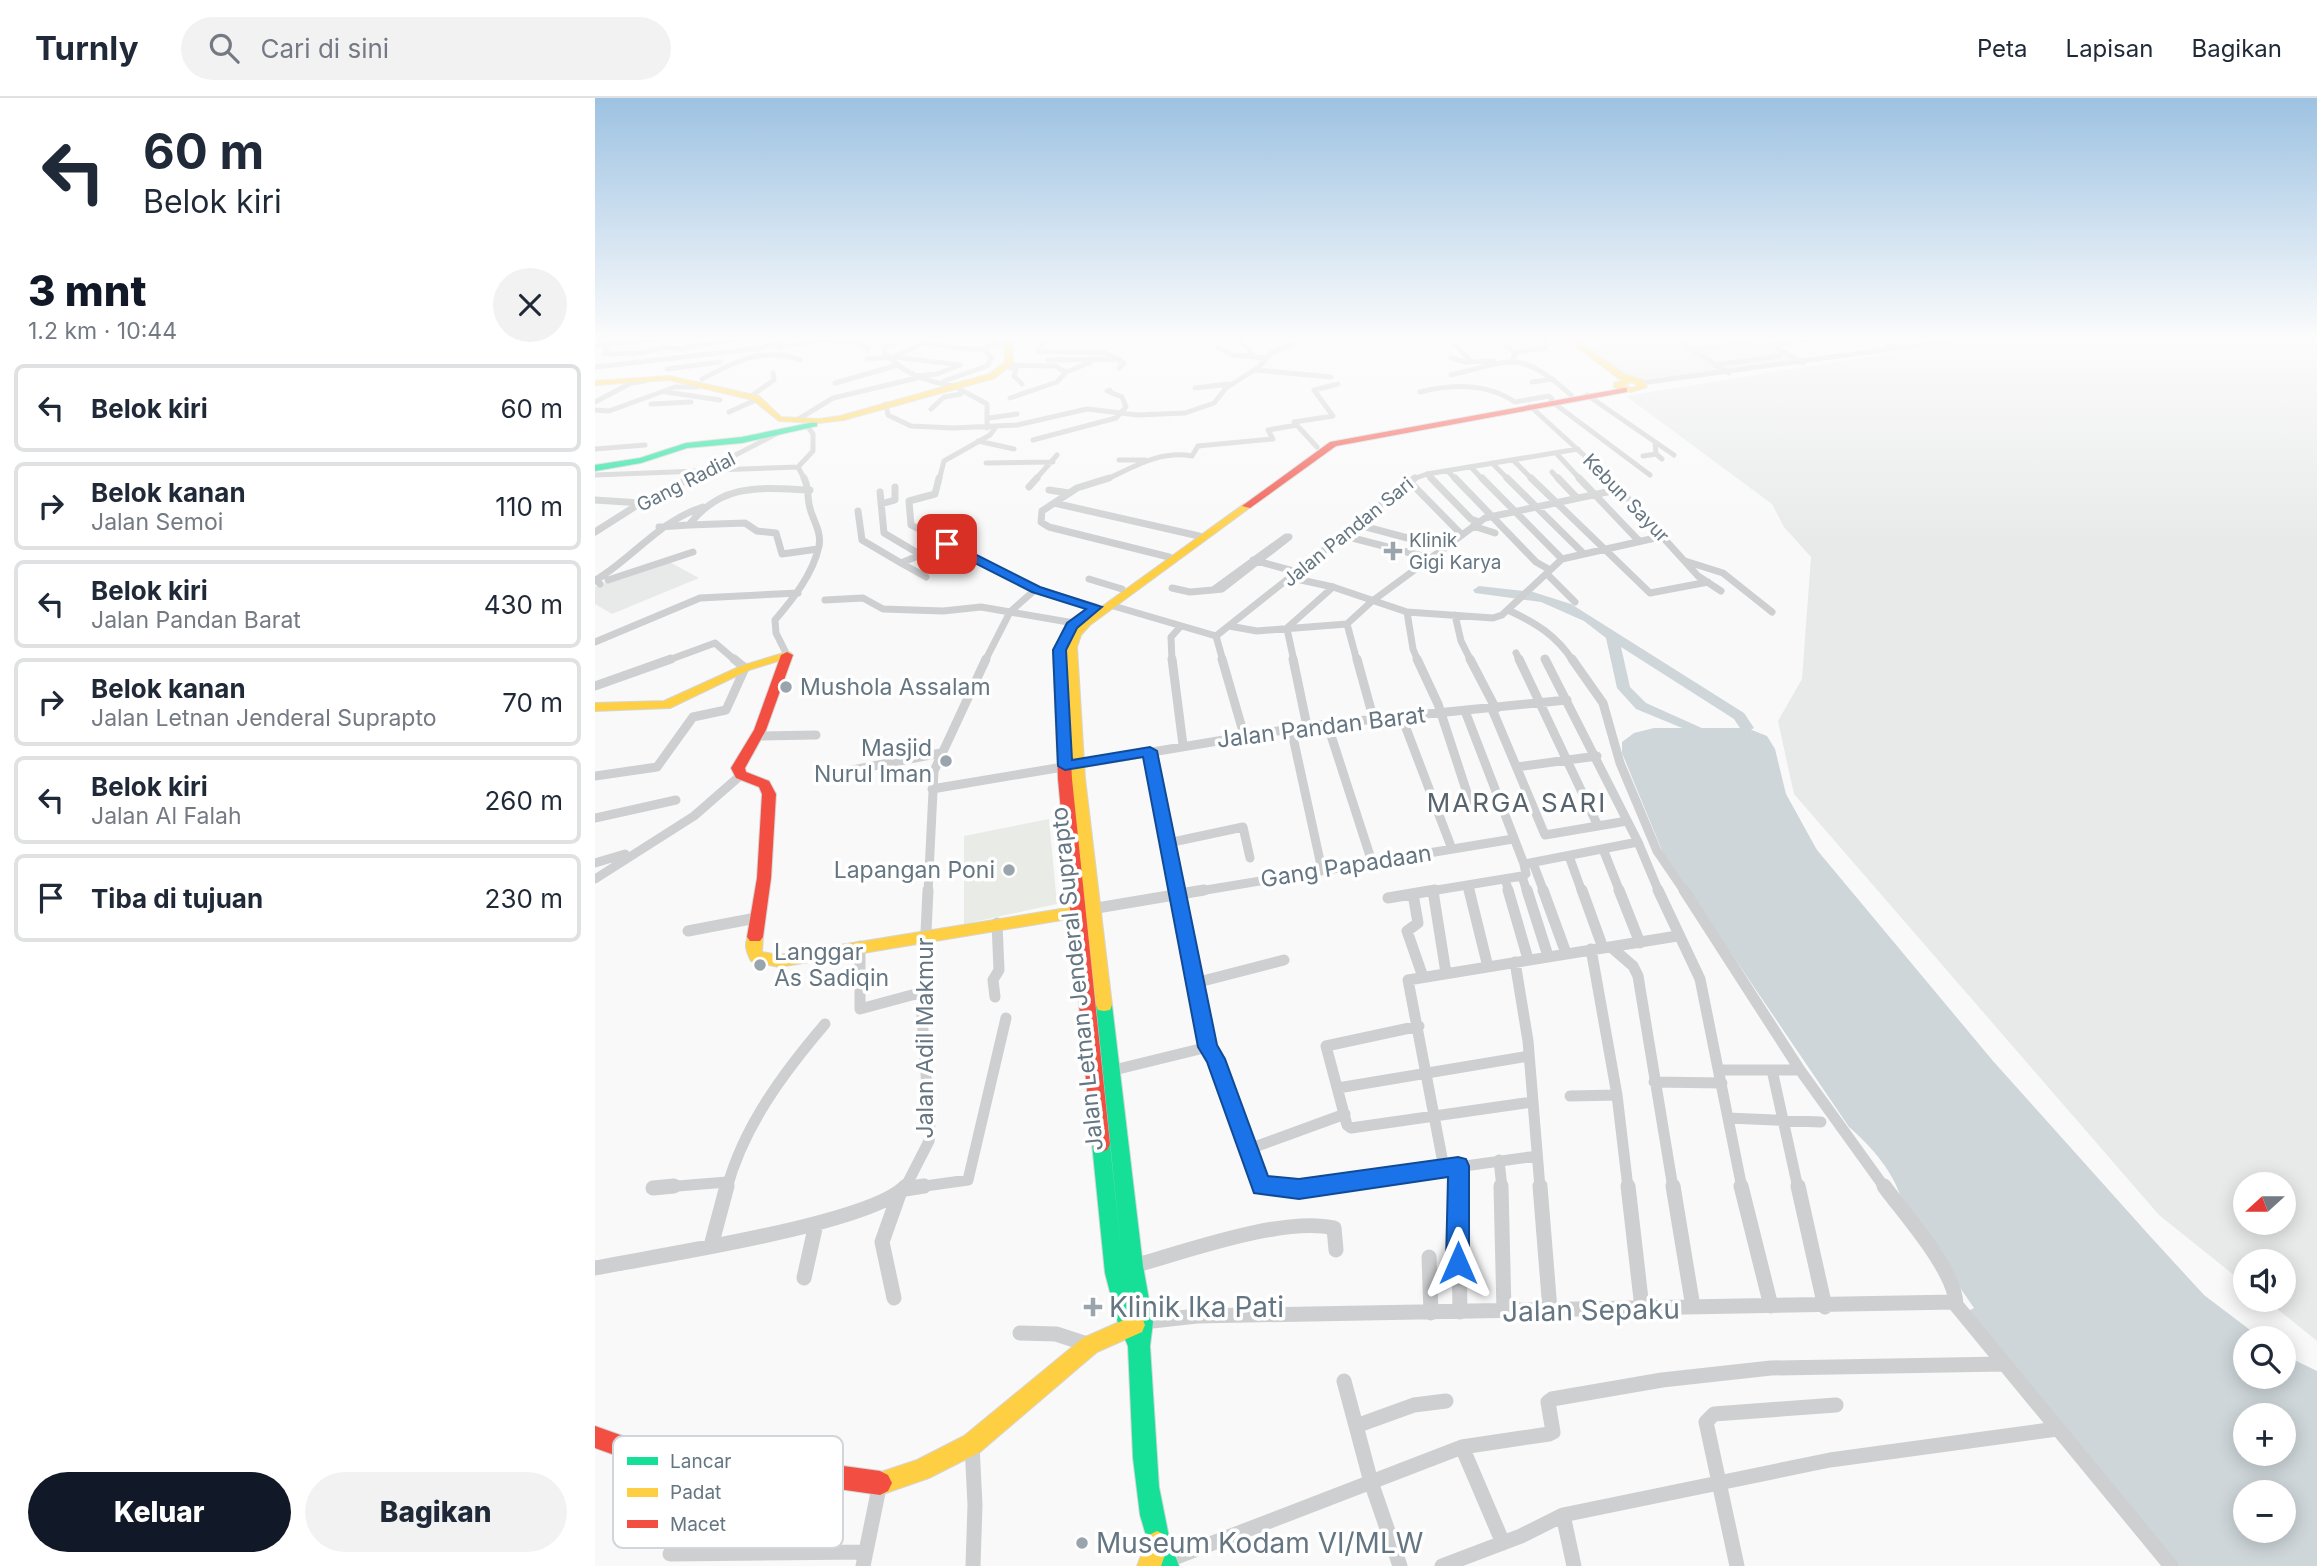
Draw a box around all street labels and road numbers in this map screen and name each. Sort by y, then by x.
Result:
street label: Gang Radial [633,447,739,517]
street label: Kebun Sayur [1578,449,1674,547]
street label: Jalan Pandan Sari [1278,472,1418,592]
street label: Jalan Pandan Barat [1215,700,1427,754]
street label: Jalan Letnan Jenderal Suprapto [1045,806,1109,1152]
street label: Gang Papadaan [1259,839,1433,893]
street label: Jalan Adil Makmur [911,937,939,1138]
street label: Jalan Sepaku [1502,1291,1680,1329]

